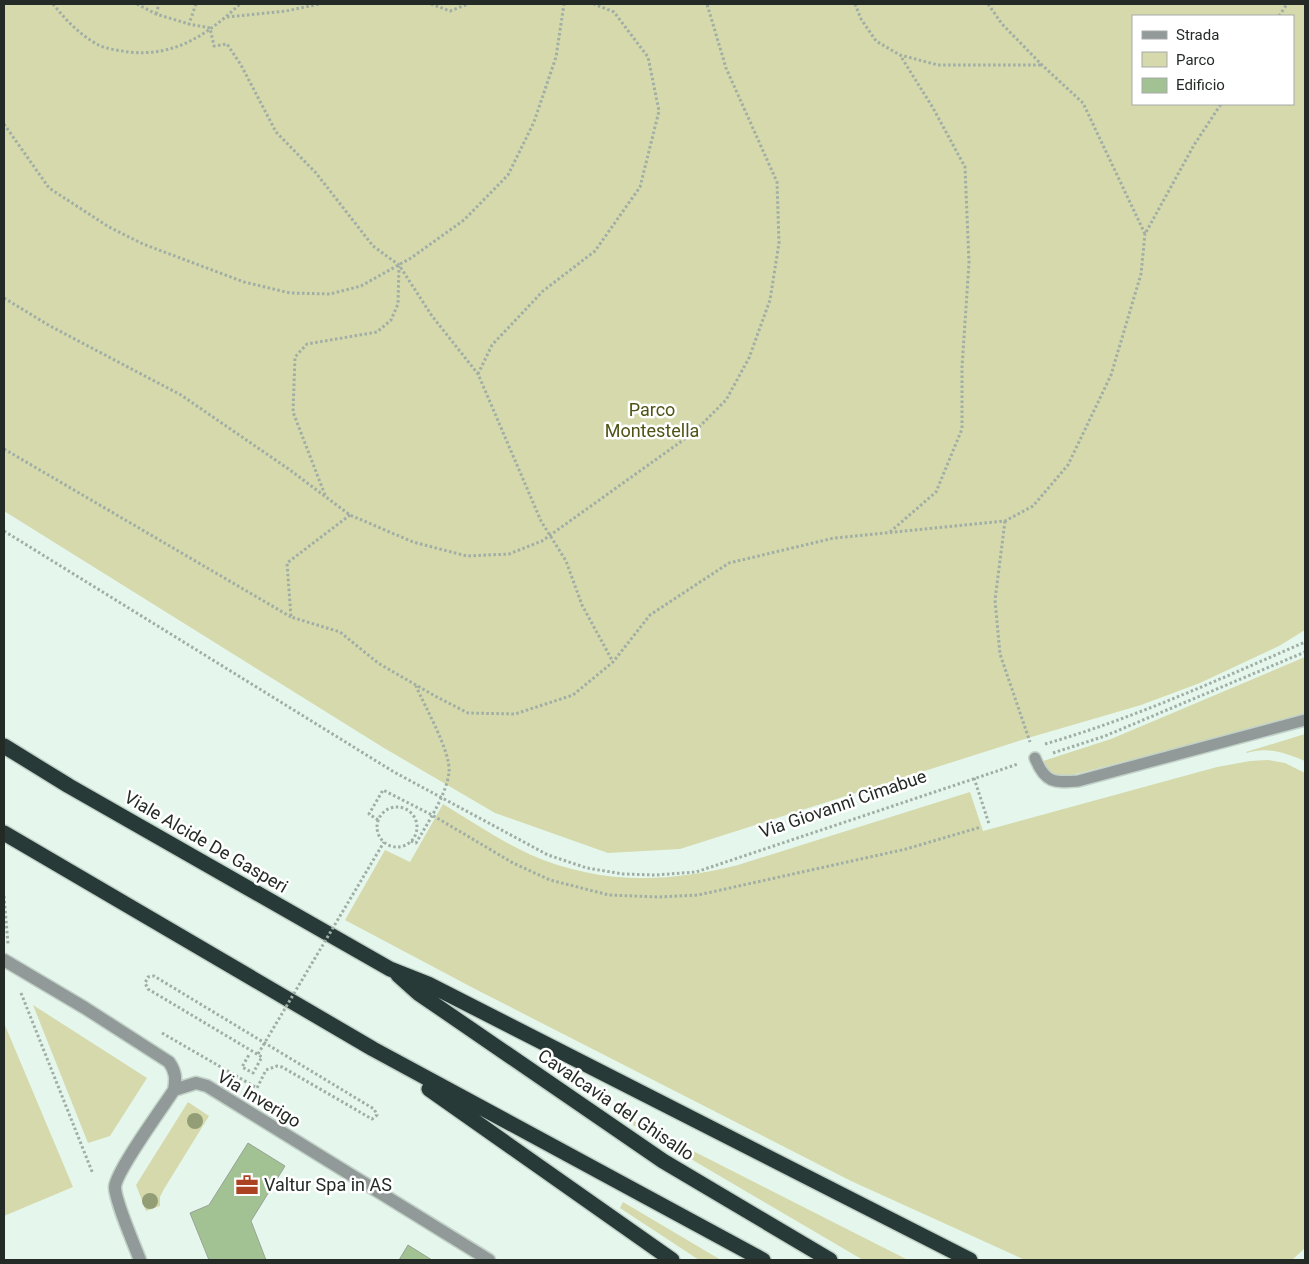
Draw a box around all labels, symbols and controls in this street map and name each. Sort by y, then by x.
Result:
legend [1132,15,1294,105]
text: Strada [1176,26,1219,44]
text: Parco [1176,51,1215,69]
text: Edificio [1176,76,1225,94]
park label: Parco Montestella [605,399,699,441]
street label: Via Giovanni Cimabue [757,765,929,842]
street label: Viale Alcide De Gasperi [121,786,292,897]
street label: Cavalcavia del Ghisallo [534,1045,698,1165]
street label: Via Inverigo [214,1065,305,1132]
office icon: Valtur Spa in AS [234,1172,260,1198]
place label: Valtur Spa in AS [264,1174,392,1195]

